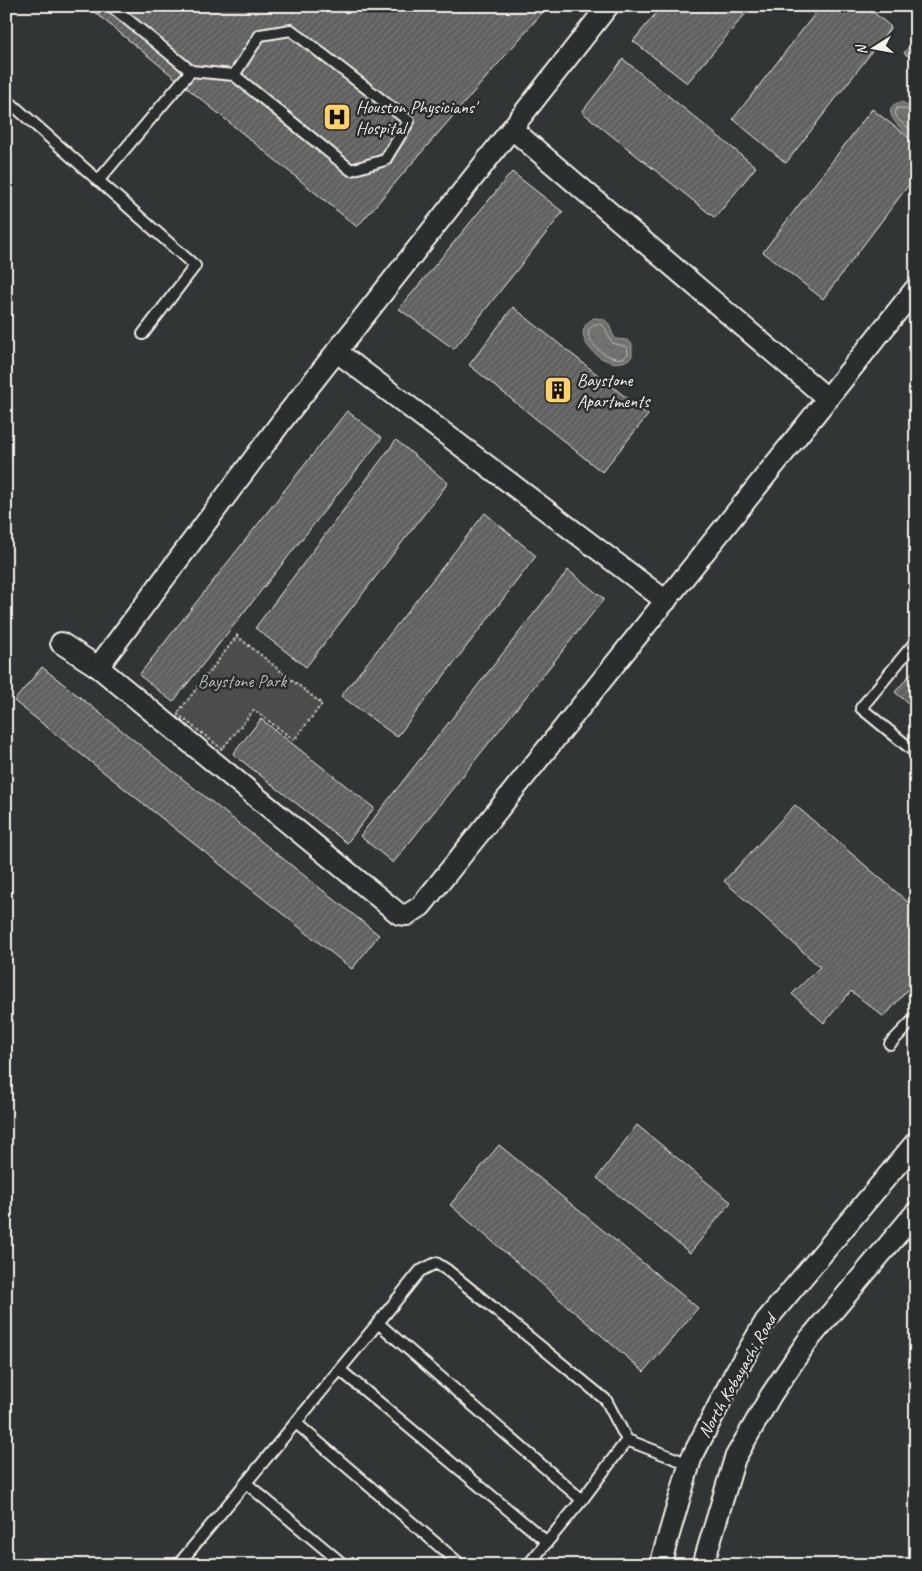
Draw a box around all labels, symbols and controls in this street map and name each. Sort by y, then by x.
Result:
north arrow [850,22,900,72]
text: N [852,42,871,56]
place label: Houston Physicians' Hospital [356,96,480,139]
hospital icon: Houston Physicians' Hospital [322,102,352,132]
place label: Baystone Apartments [577,369,651,412]
building icon: Baystone Apartments [543,375,573,405]
park label: Baystone Park [198,670,288,692]
street label: North Kobayashi Road [693,1308,783,1442]

